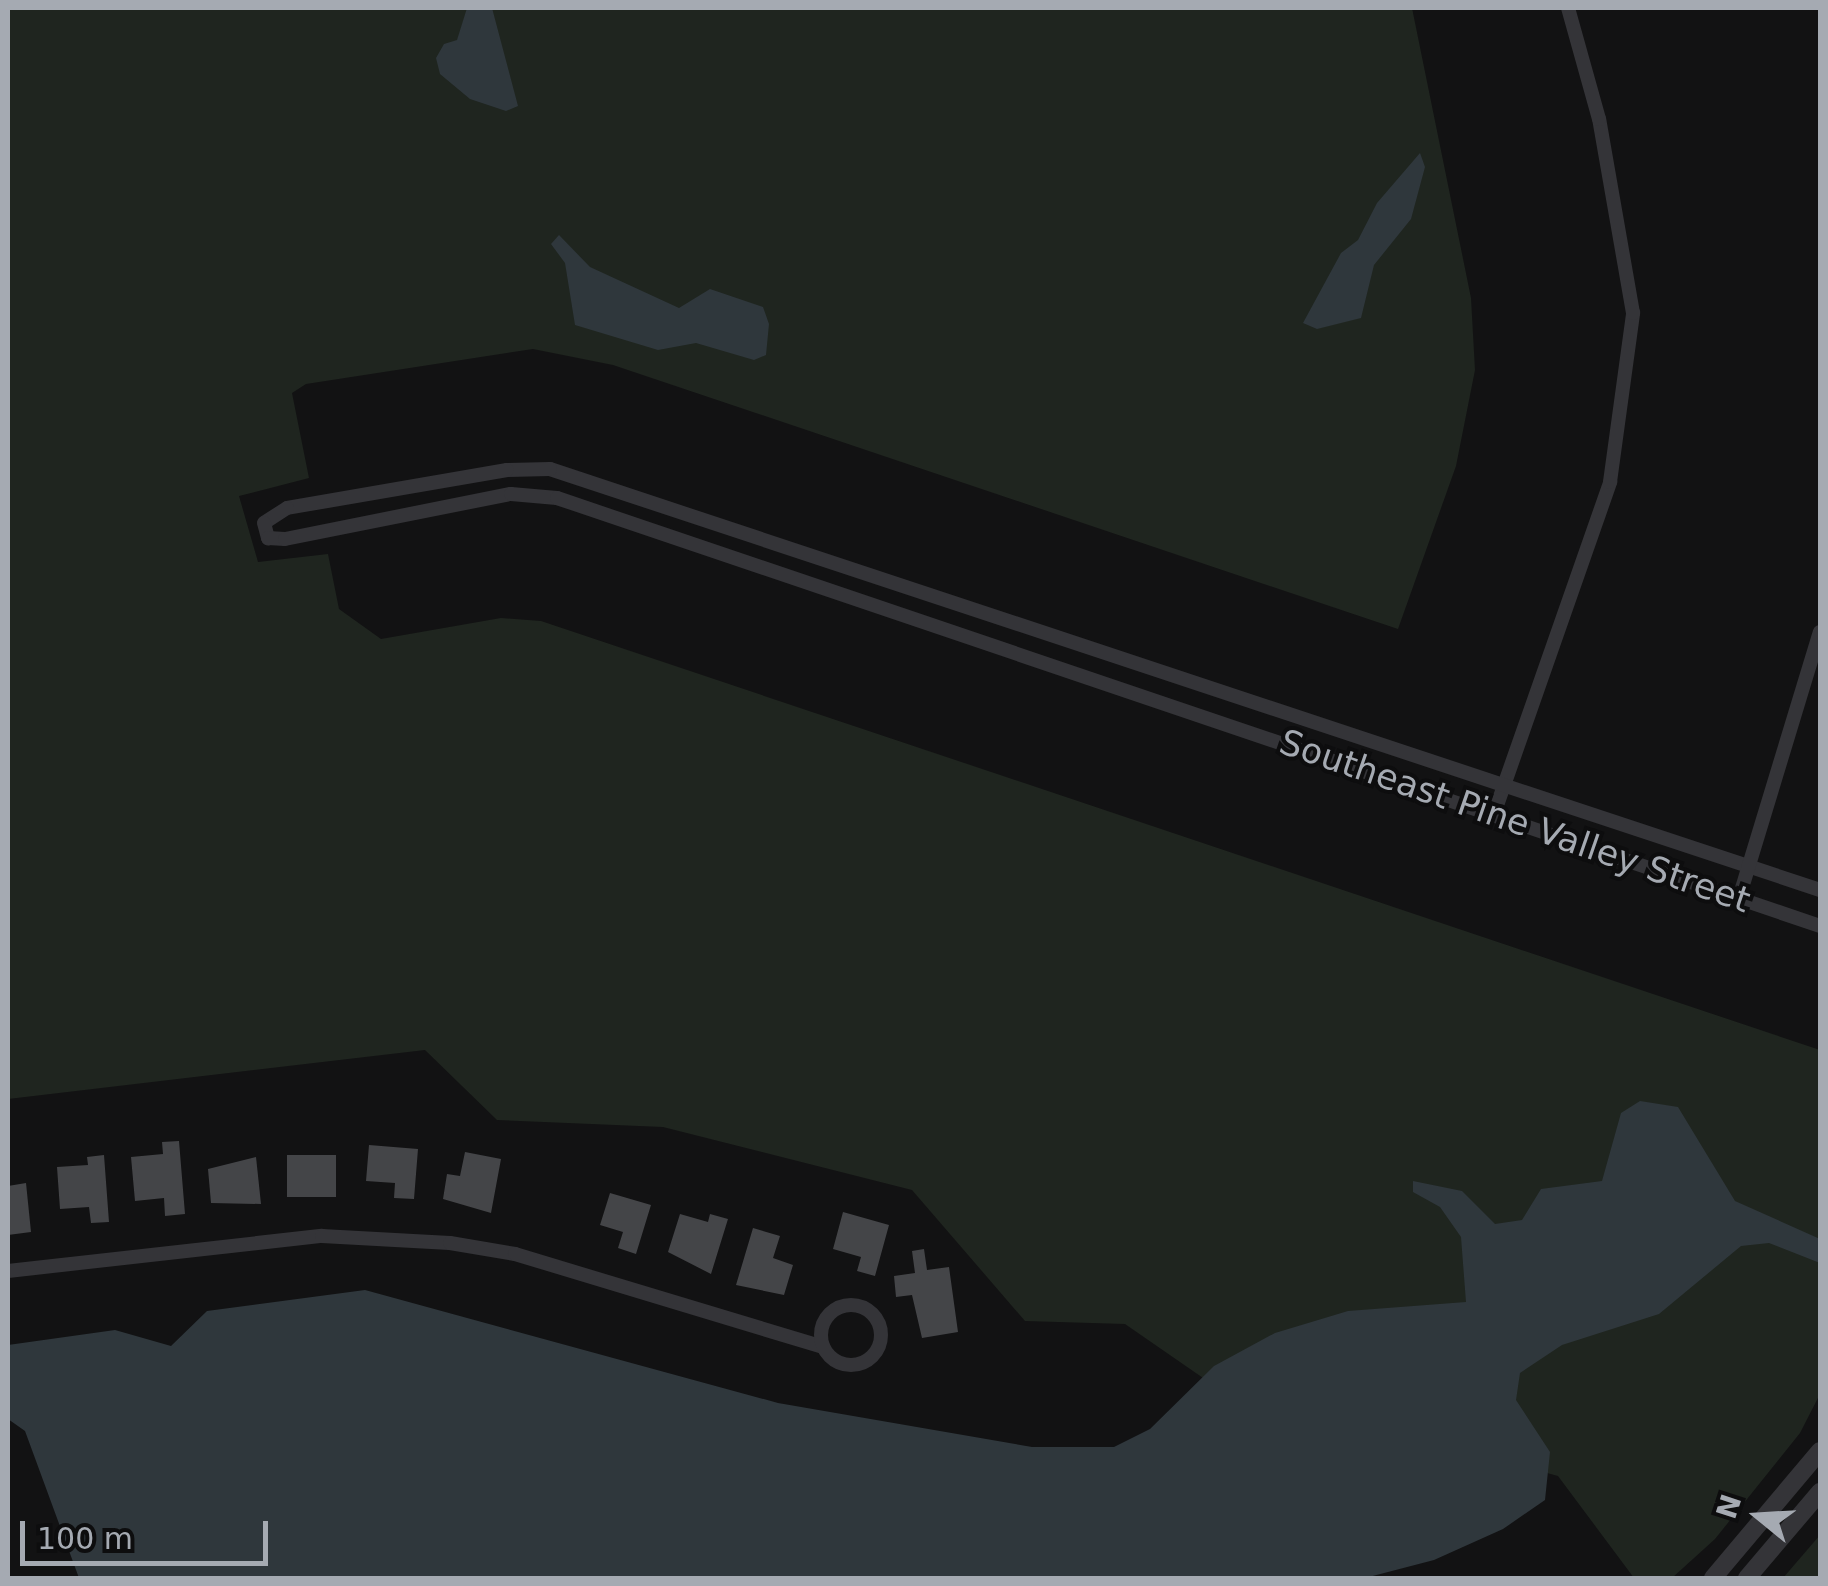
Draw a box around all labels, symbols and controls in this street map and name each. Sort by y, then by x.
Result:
street label: Southeast Pine Valley Street [1274,721,1756,921]
north arrow [1708,1466,1808,1566]
text: N [1710,1490,1748,1523]
scale bar [25,1501,272,1563]
text: 100 m [37,1521,133,1556]

